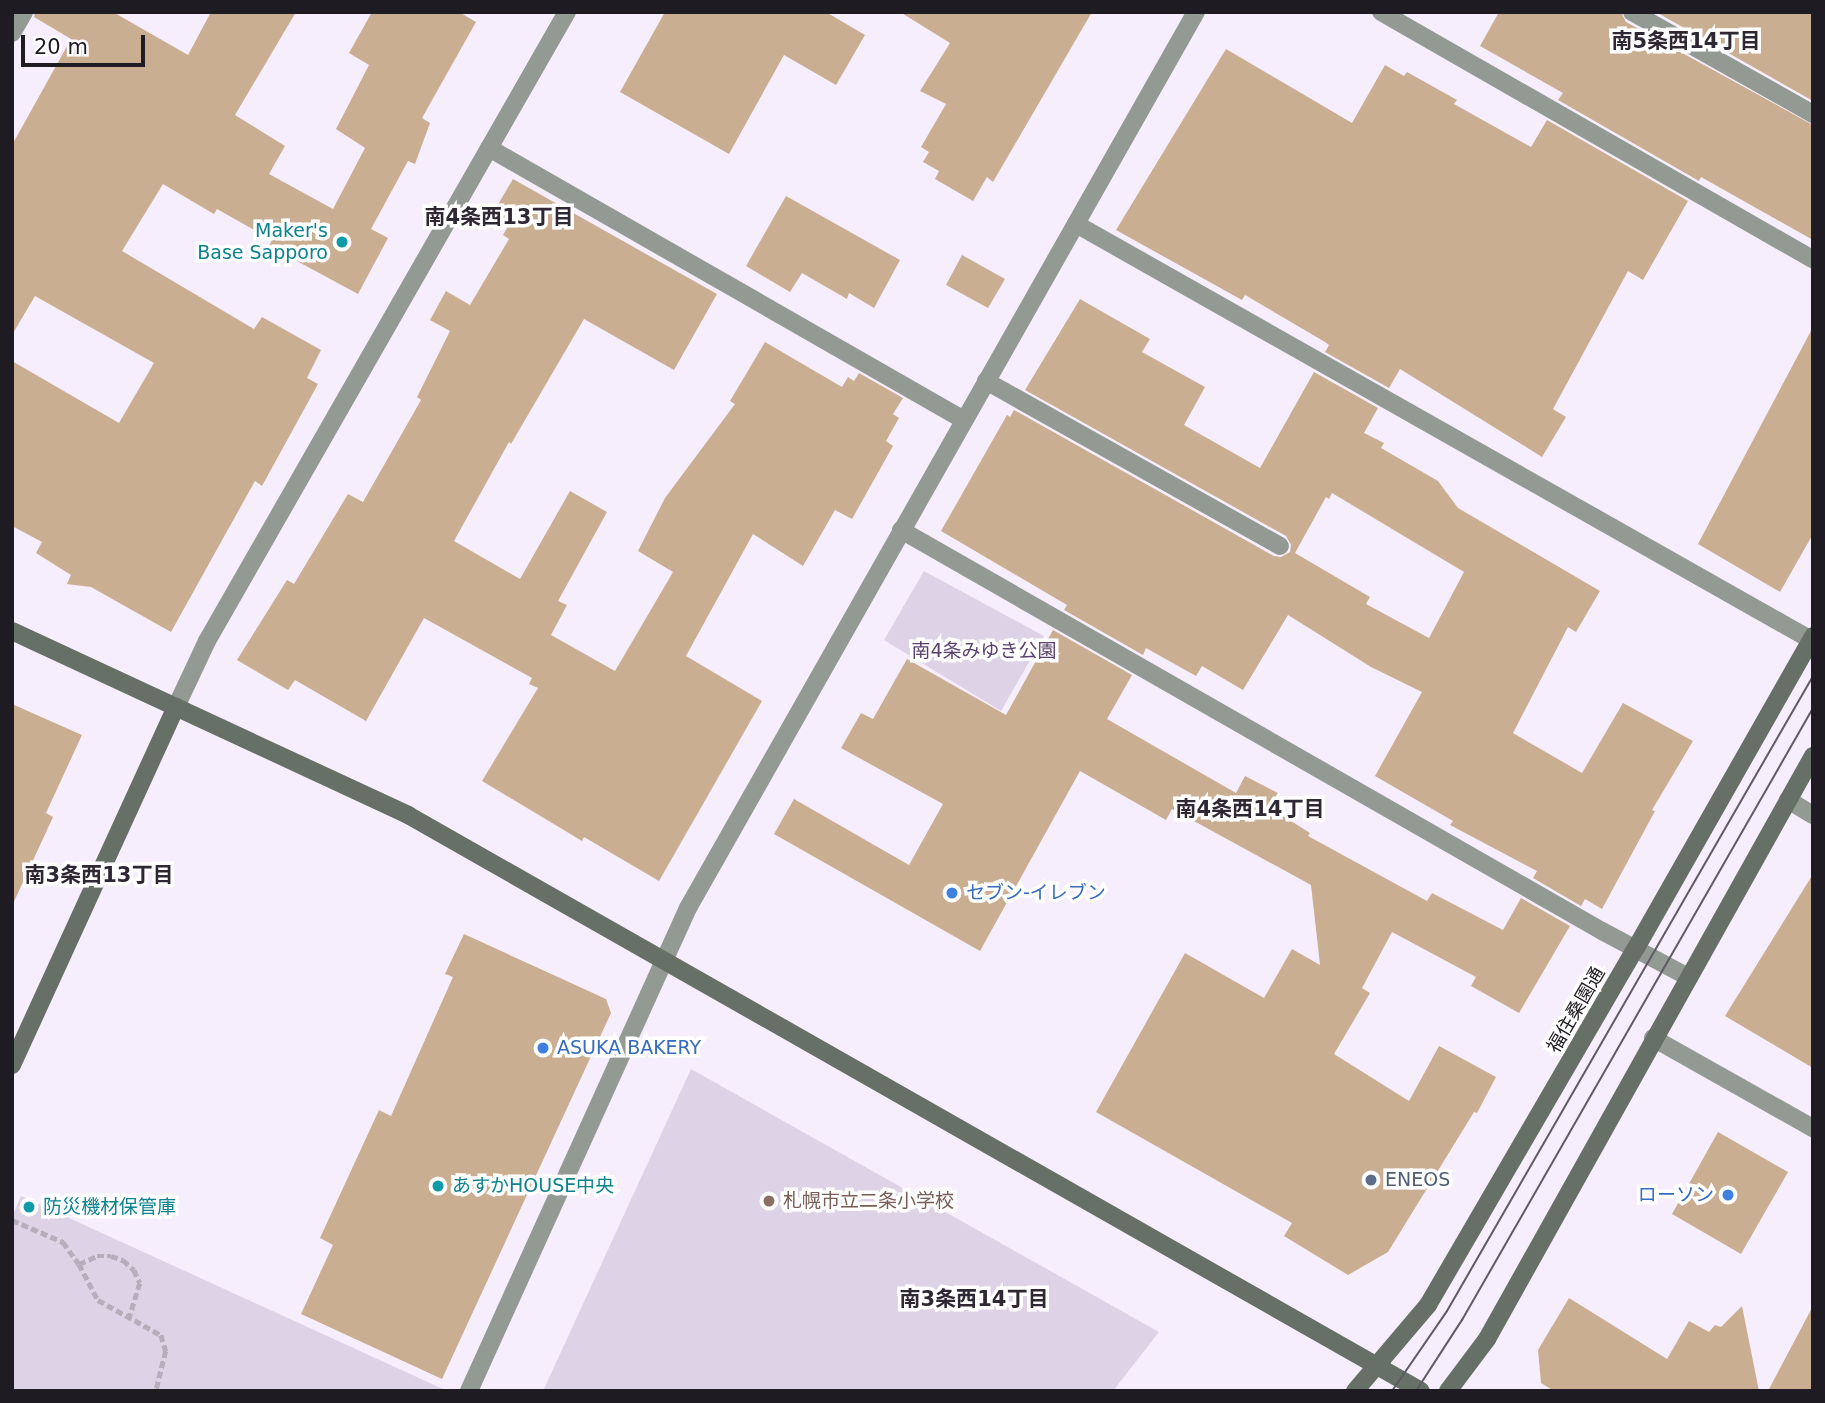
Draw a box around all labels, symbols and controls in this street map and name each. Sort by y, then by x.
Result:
scale bar [24,21,149,65]
district label: 南5条西14丁目 [1612,28,1760,54]
text: 20 m [34,35,88,59]
district label: 南4条西13丁目 [425,204,573,230]
place label: Maker's Base Sapporo [197,220,328,264]
marker: Maker's Base Sapporo [334,234,350,250]
park label: 南4条みゆき公園 [911,640,1057,662]
district label: 南4条西14丁目 [1176,796,1324,822]
district label: 南3条西13丁目 [25,862,173,888]
place label: セブン-イレブン [966,882,1106,904]
marker: セブン-イレブン [944,885,960,901]
street label: 福住桑園通 [1542,963,1610,1057]
place label: ASUKA BAKERY [557,1037,701,1059]
marker: ASUKA BAKERY [535,1040,551,1056]
place label: ENEOS [1385,1169,1450,1191]
marker: ENEOS [1363,1172,1379,1188]
place label: あすかHOUSE中央 [452,1175,614,1197]
marker: あすかHOUSE中央 [430,1178,446,1194]
place label: ローソン [1638,1184,1714,1206]
marker: ローソン [1720,1187,1736,1203]
place label: 札幌市立二条小学校 [783,1190,954,1212]
marker: 札幌市立二条小学校 [761,1193,777,1209]
place label: 防災機材保管庫 [43,1196,176,1218]
marker: 防災機材保管庫 [21,1199,37,1215]
district label: 南3条西14丁目 [900,1286,1048,1312]

